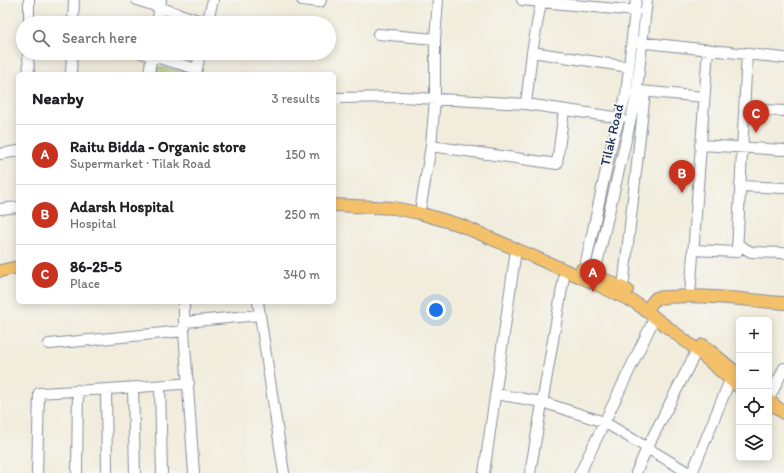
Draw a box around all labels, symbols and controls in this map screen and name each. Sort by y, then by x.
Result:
search box [16,16,336,60]
icon: search [30,27,52,49]
text: Search here [62,29,137,47]
text: Nearby [32,88,84,108]
text: 3 results [271,91,320,106]
pin: C [743,100,769,133]
street label: Tilak Road [597,102,627,168]
text: Raitu Bidda - Organic store [70,138,246,156]
text: A [41,147,49,162]
text: 150 m [285,147,320,162]
text: Supermarket · Tilak Road [70,156,211,171]
pin: B [669,160,695,193]
text: Adarsh Hospital [70,198,174,216]
text: B [41,207,49,222]
text: 250 m [284,207,320,222]
text: Hospital [70,216,117,231]
text: 86-25-5 [70,258,122,276]
pin: A [580,259,606,292]
text: C [41,267,49,282]
text: 340 m [283,267,320,282]
text: Place [70,276,100,291]
your location [426,300,446,320]
map controls [736,317,772,461]
button: + [736,317,772,353]
button: − [736,353,772,389]
button: locate [736,389,772,425]
button: layers [736,425,772,461]

